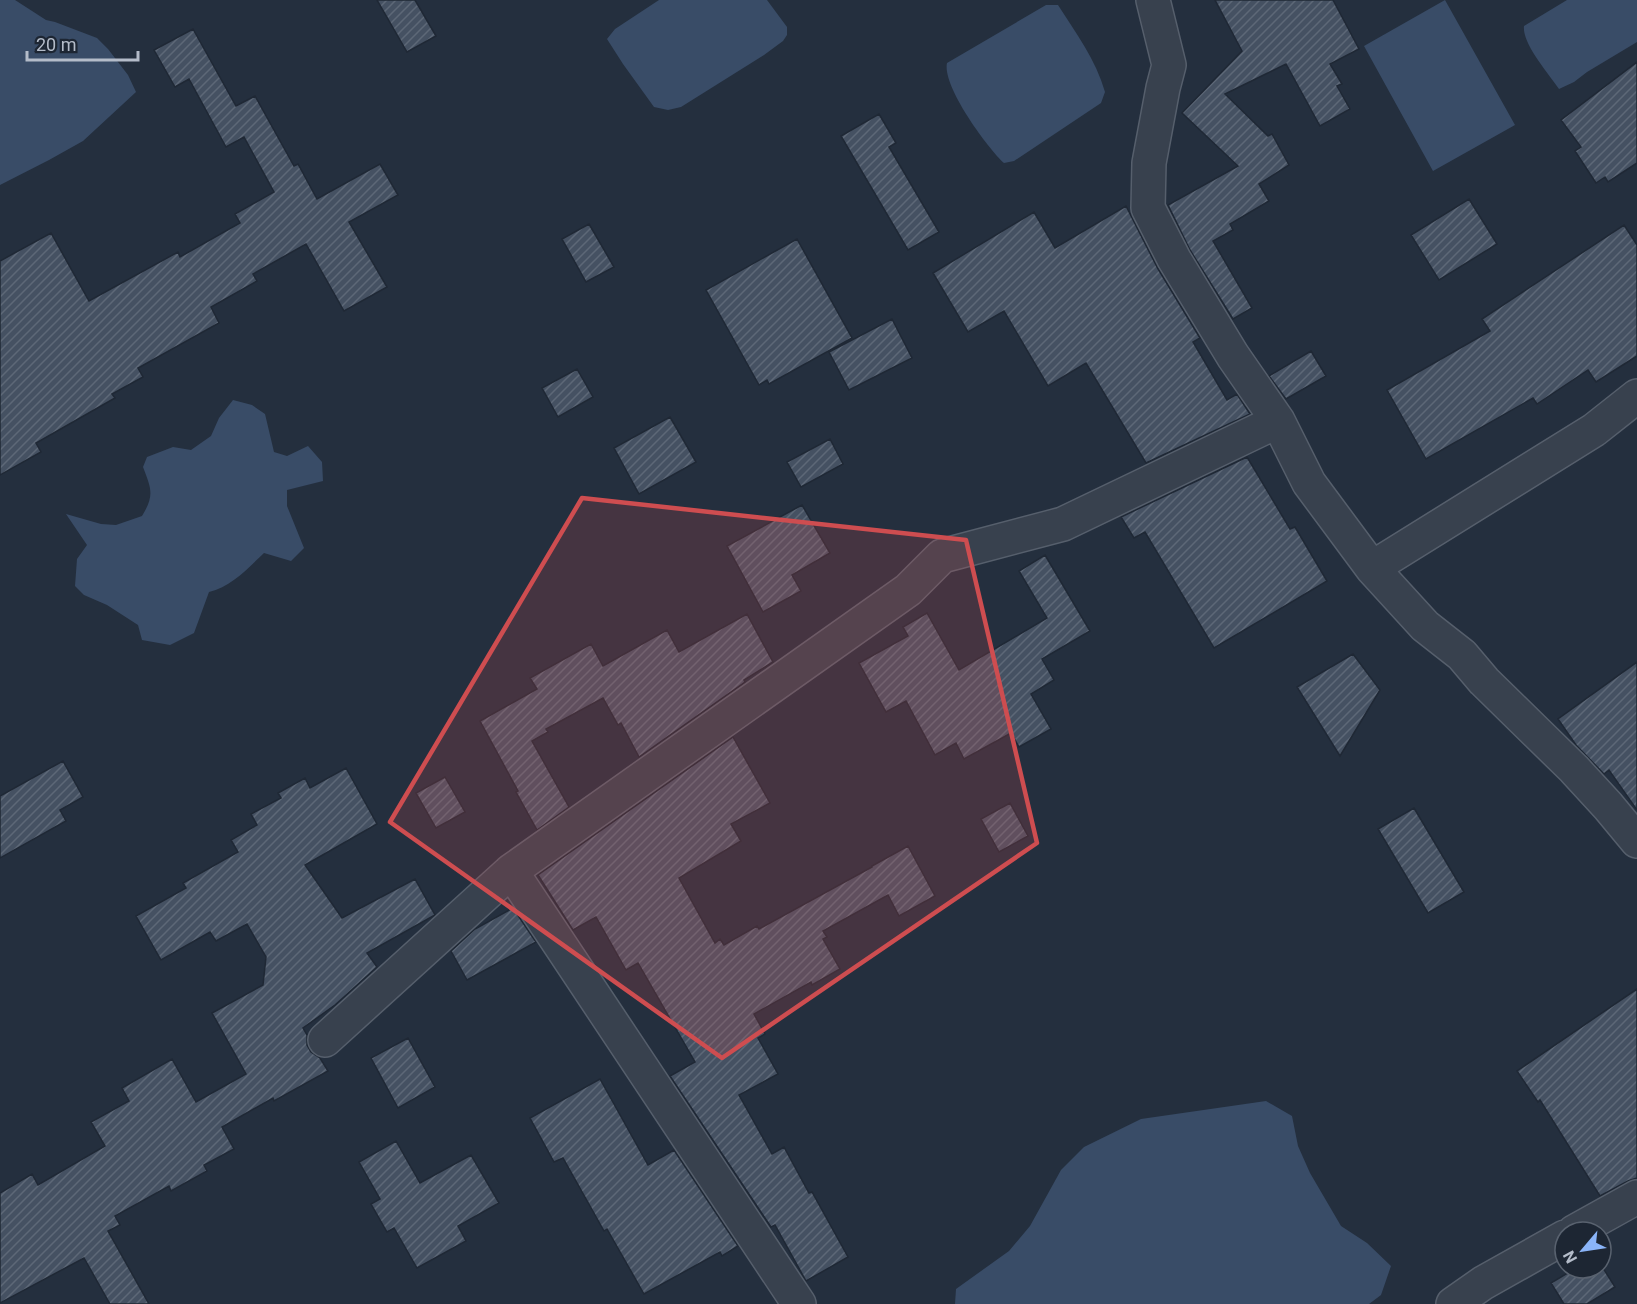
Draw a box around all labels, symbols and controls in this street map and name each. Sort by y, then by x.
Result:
scale bar [27,24,138,62]
text: 20 m [36,34,76,55]
north arrow [1553,1220,1613,1280]
text: N [1559,1247,1581,1267]

